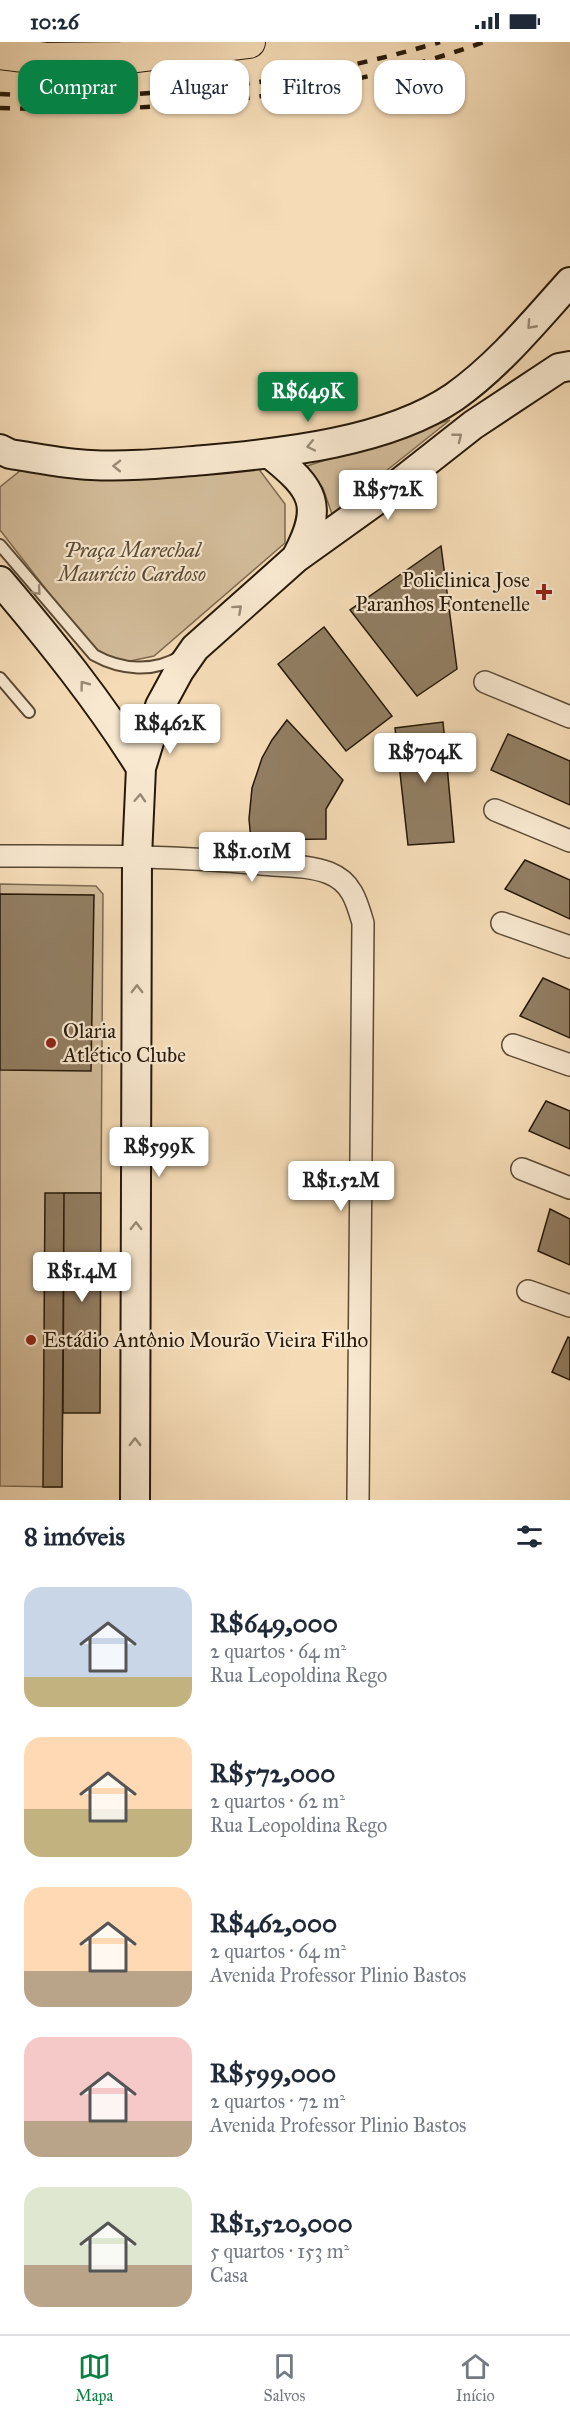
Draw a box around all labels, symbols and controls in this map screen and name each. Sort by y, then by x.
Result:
text: 10:26 [30,8,79,35]
chip: Comprar [18,60,138,114]
chip: Alugar [150,60,249,114]
chip: Filtros [261,60,362,114]
chip: Novo [374,60,465,114]
one-way arrow [527,318,538,329]
pin: R$649K [259,372,357,423]
text: R$649K [272,379,344,403]
one-way arrow [451,434,462,445]
one-way arrow [306,439,316,452]
one-way arrow [113,460,122,472]
pin: R$572K [339,470,437,521]
text: R$572K [353,477,423,501]
park label: Praça Marechal Maurício Cardoso [56,537,206,587]
place label: Policlinica Jose Paranhos Fontenelle [355,567,530,617]
marker: Policlinica Jose Paranhos Fontenelle [535,583,553,601]
one-way arrow [30,584,41,594]
one-way arrow [232,605,242,616]
one-way arrow [80,681,91,692]
pin: R$462K [121,704,219,755]
text: R$462K [134,711,206,735]
pin: R$704K [376,733,474,784]
text: R$704K [388,740,462,764]
one-way arrow [133,794,146,803]
pin: R$1.01M [197,832,307,883]
text: R$1.01M [213,839,291,863]
one-way arrow [131,984,143,993]
place label: Olaria Atlético Clube [62,1018,186,1068]
marker: Olaria Atlético Clube [44,1036,58,1050]
pin: R$599K [110,1127,208,1178]
text: R$599K [123,1134,195,1158]
pin: R$1.52M [286,1161,396,1212]
text: R$1.52M [302,1168,380,1192]
one-way arrow [130,1221,142,1230]
pin: R$1.4M [33,1252,131,1303]
text: R$1.4M [47,1259,117,1283]
place label: Estádio Antônio Mourão Vieira Filho [43,1327,369,1353]
marker: Estádio Antônio Mourão Vieira Filho [24,1333,38,1347]
one-way arrow [129,1437,141,1446]
text: 8 imóveis [24,1520,125,1552]
icon: filters [513,1520,546,1553]
text: R$649,000 [210,1607,338,1639]
icon: home [72,1611,144,1683]
text: 2 quartos · 64 m² [210,1639,346,1663]
text: Rua Leopoldina Rego [210,1663,387,1687]
text: R$572,000 [210,1757,335,1789]
icon: home [72,1761,144,1833]
text: 2 quartos · 62 m² [210,1789,345,1813]
text: Rua Leopoldina Rego [210,1813,387,1837]
text: R$462,000 [210,1907,337,1939]
icon: home [72,1911,144,1983]
text: 2 quartos · 64 m² [210,1939,346,1963]
text: Avenida Professor Plinio Bastos [210,1963,466,1987]
text: R$599,000 [210,2057,336,2089]
icon: home [72,2061,144,2133]
text: 2 quartos · 72 m² [210,2089,345,2113]
text: Avenida Professor Plinio Bastos [210,2113,466,2137]
text: R$1,520,000 [210,2207,353,2239]
icon: home [72,2211,144,2283]
text: 5 quartos · 153 m² [210,2239,349,2263]
text: Casa [210,2263,248,2287]
tab: Mapa [75,2350,113,2405]
tab: Salvos [264,2350,305,2405]
tab: Início [456,2350,495,2405]

